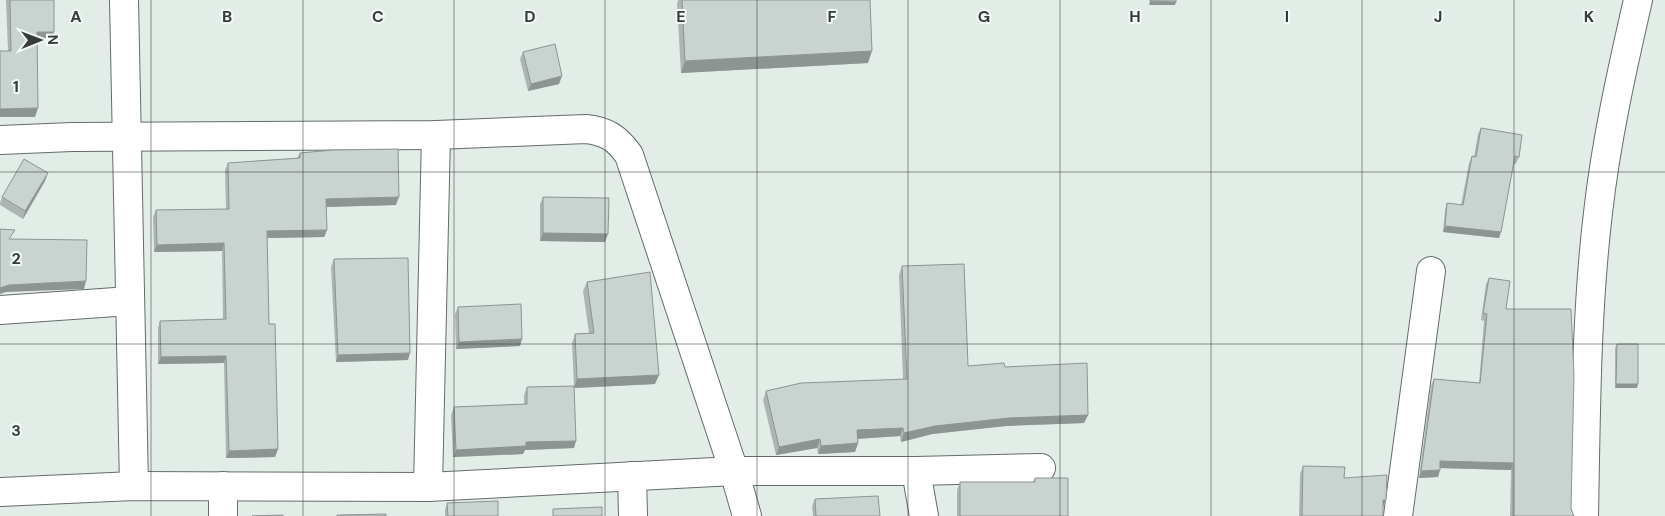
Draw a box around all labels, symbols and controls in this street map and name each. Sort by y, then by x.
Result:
text: A [70,6,82,27]
text: B [222,6,232,27]
text: C [372,6,384,27]
text: D [524,6,536,27]
text: E [676,6,686,27]
text: F [828,6,837,27]
text: G [978,6,990,27]
text: H [1129,6,1141,27]
text: I [1285,6,1289,27]
text: J [1434,6,1442,27]
text: K [1584,6,1595,27]
north arrow [15,15,65,65]
text: N [44,35,62,45]
text: 1 [13,76,19,97]
text: 2 [11,248,21,269]
text: 3 [11,420,21,441]

